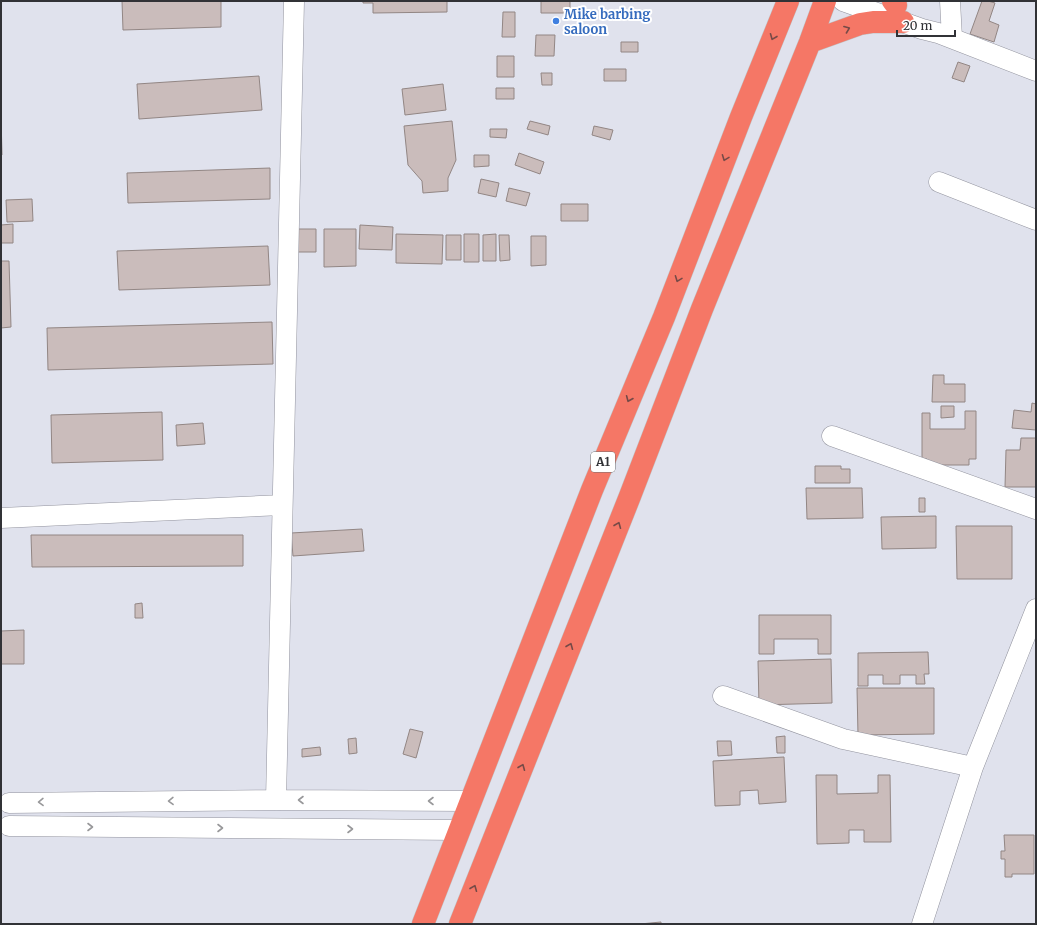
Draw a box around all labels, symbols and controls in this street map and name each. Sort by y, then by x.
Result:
place label: Mike barbing saloon [564,6,650,38]
scale bar [897,12,955,38]
marker: Mike barbing saloon [551,16,561,26]
text: 20 m [903,18,932,33]
one-way arrow [843,26,850,34]
one-way arrow [770,34,778,41]
one-way arrow [722,154,730,161]
one-way arrow [675,276,683,283]
one-way arrow [626,396,634,403]
road number: A1 [591,452,615,472]
one-way arrow [614,522,622,529]
one-way arrow [566,643,574,650]
one-way arrow [518,763,526,770]
one-way arrow [298,796,304,804]
one-way arrow [168,797,174,805]
one-way arrow [428,797,434,805]
one-way arrow [38,798,44,806]
one-way arrow [87,823,93,831]
one-way arrow [217,824,223,832]
one-way arrow [347,825,353,833]
one-way arrow [470,884,478,891]

